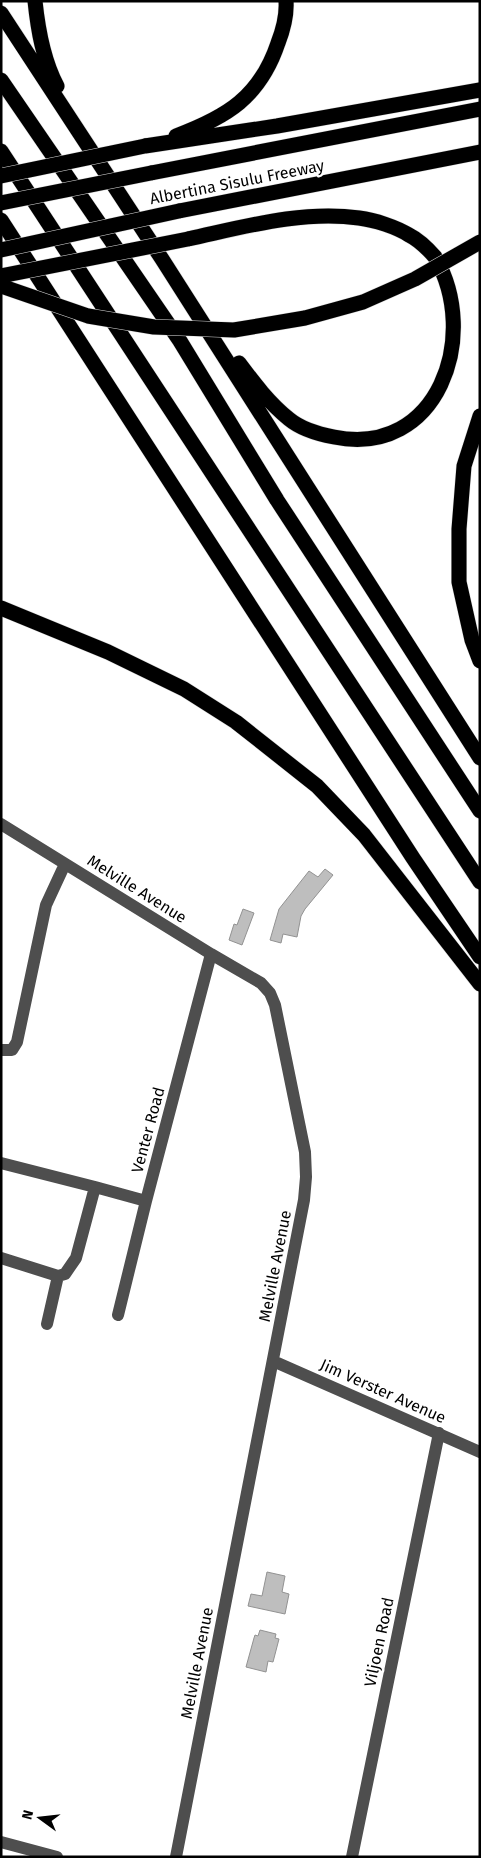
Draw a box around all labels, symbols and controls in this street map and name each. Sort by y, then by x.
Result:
street label: Albertina Sisulu Freeway [148,156,326,208]
street label: Melville Avenue [84,851,190,927]
street label: Venter Road [127,1085,169,1175]
street label: Melville Avenue [255,1209,295,1323]
street label: Jim Verster Avenue [317,1355,449,1427]
street label: Viljoen Road [360,1595,398,1689]
street label: Melville Avenue [177,1606,217,1720]
north arrow [15,1793,65,1843]
text: N [19,1808,37,1821]

